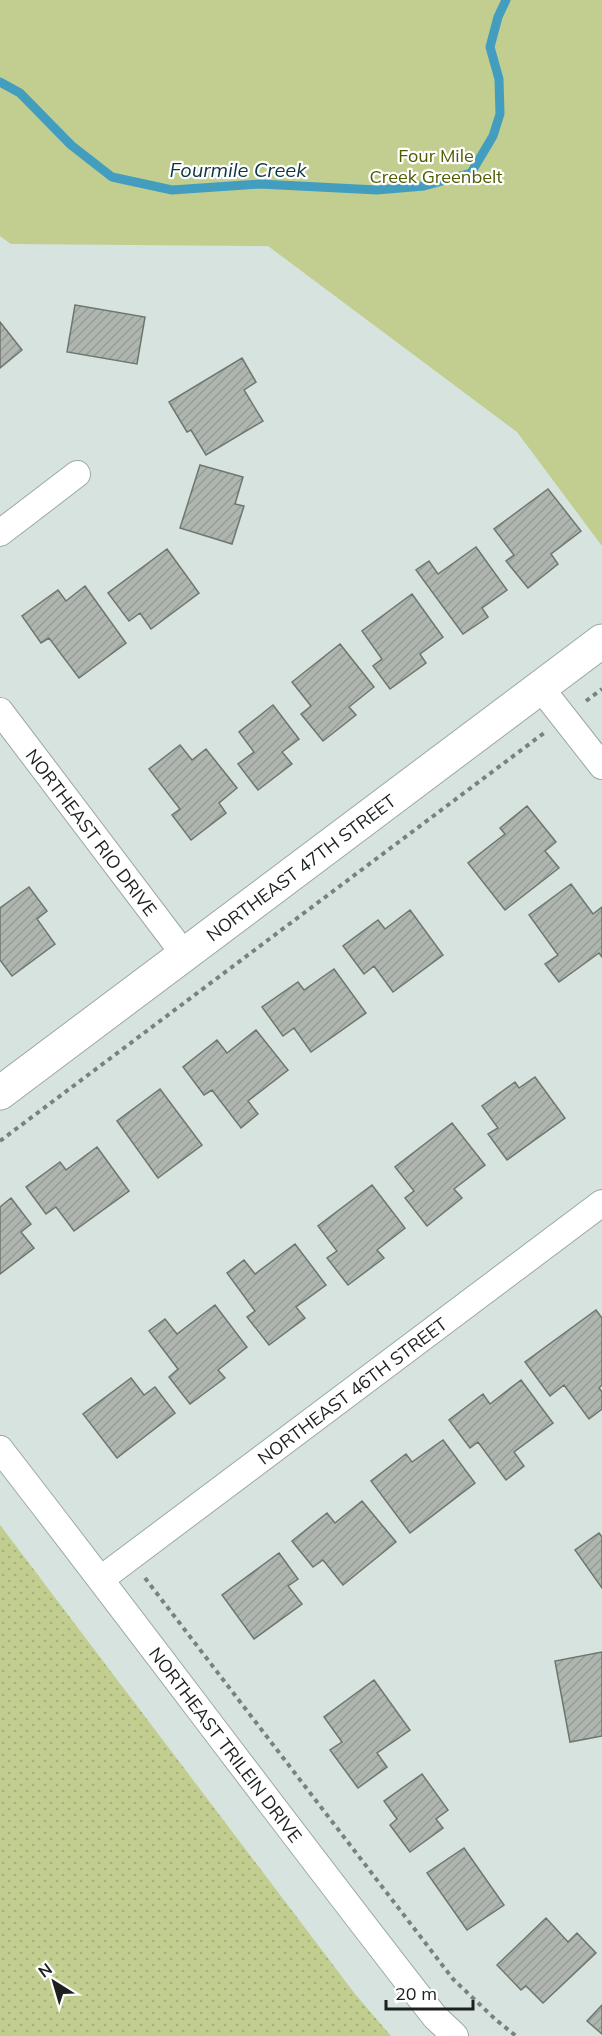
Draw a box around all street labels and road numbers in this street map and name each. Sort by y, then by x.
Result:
street label: NORTHEAST RIO DRIVE [21,744,162,920]
street label: NORTHEAST 47TH STREET [201,789,400,946]
street label: NORTHEAST 46TH STREET [253,1312,452,1469]
street label: NORTHEAST TRILEIN DRIVE [144,1642,307,1847]

